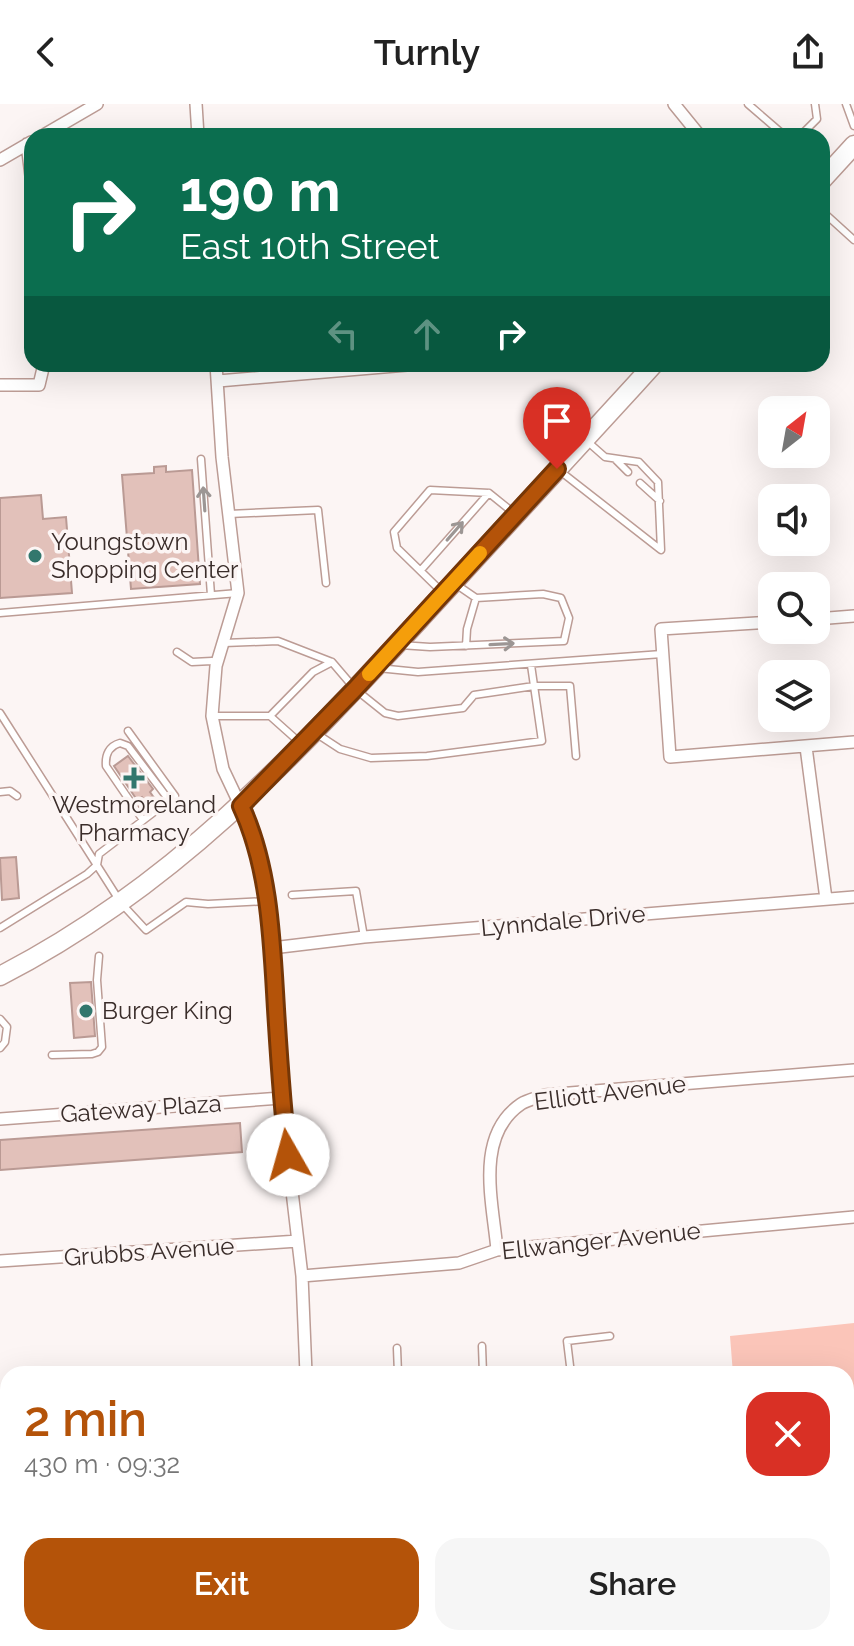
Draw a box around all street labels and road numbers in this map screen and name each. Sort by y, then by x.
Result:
street label: Lynndale Drive [479,899,646,942]
street label: Elliott Avenue [532,1069,687,1116]
street label: Gateway Plaza [59,1088,223,1129]
street label: Ellwanger Avenue [500,1216,702,1265]
street label: Grubbs Avenue [63,1231,235,1272]

